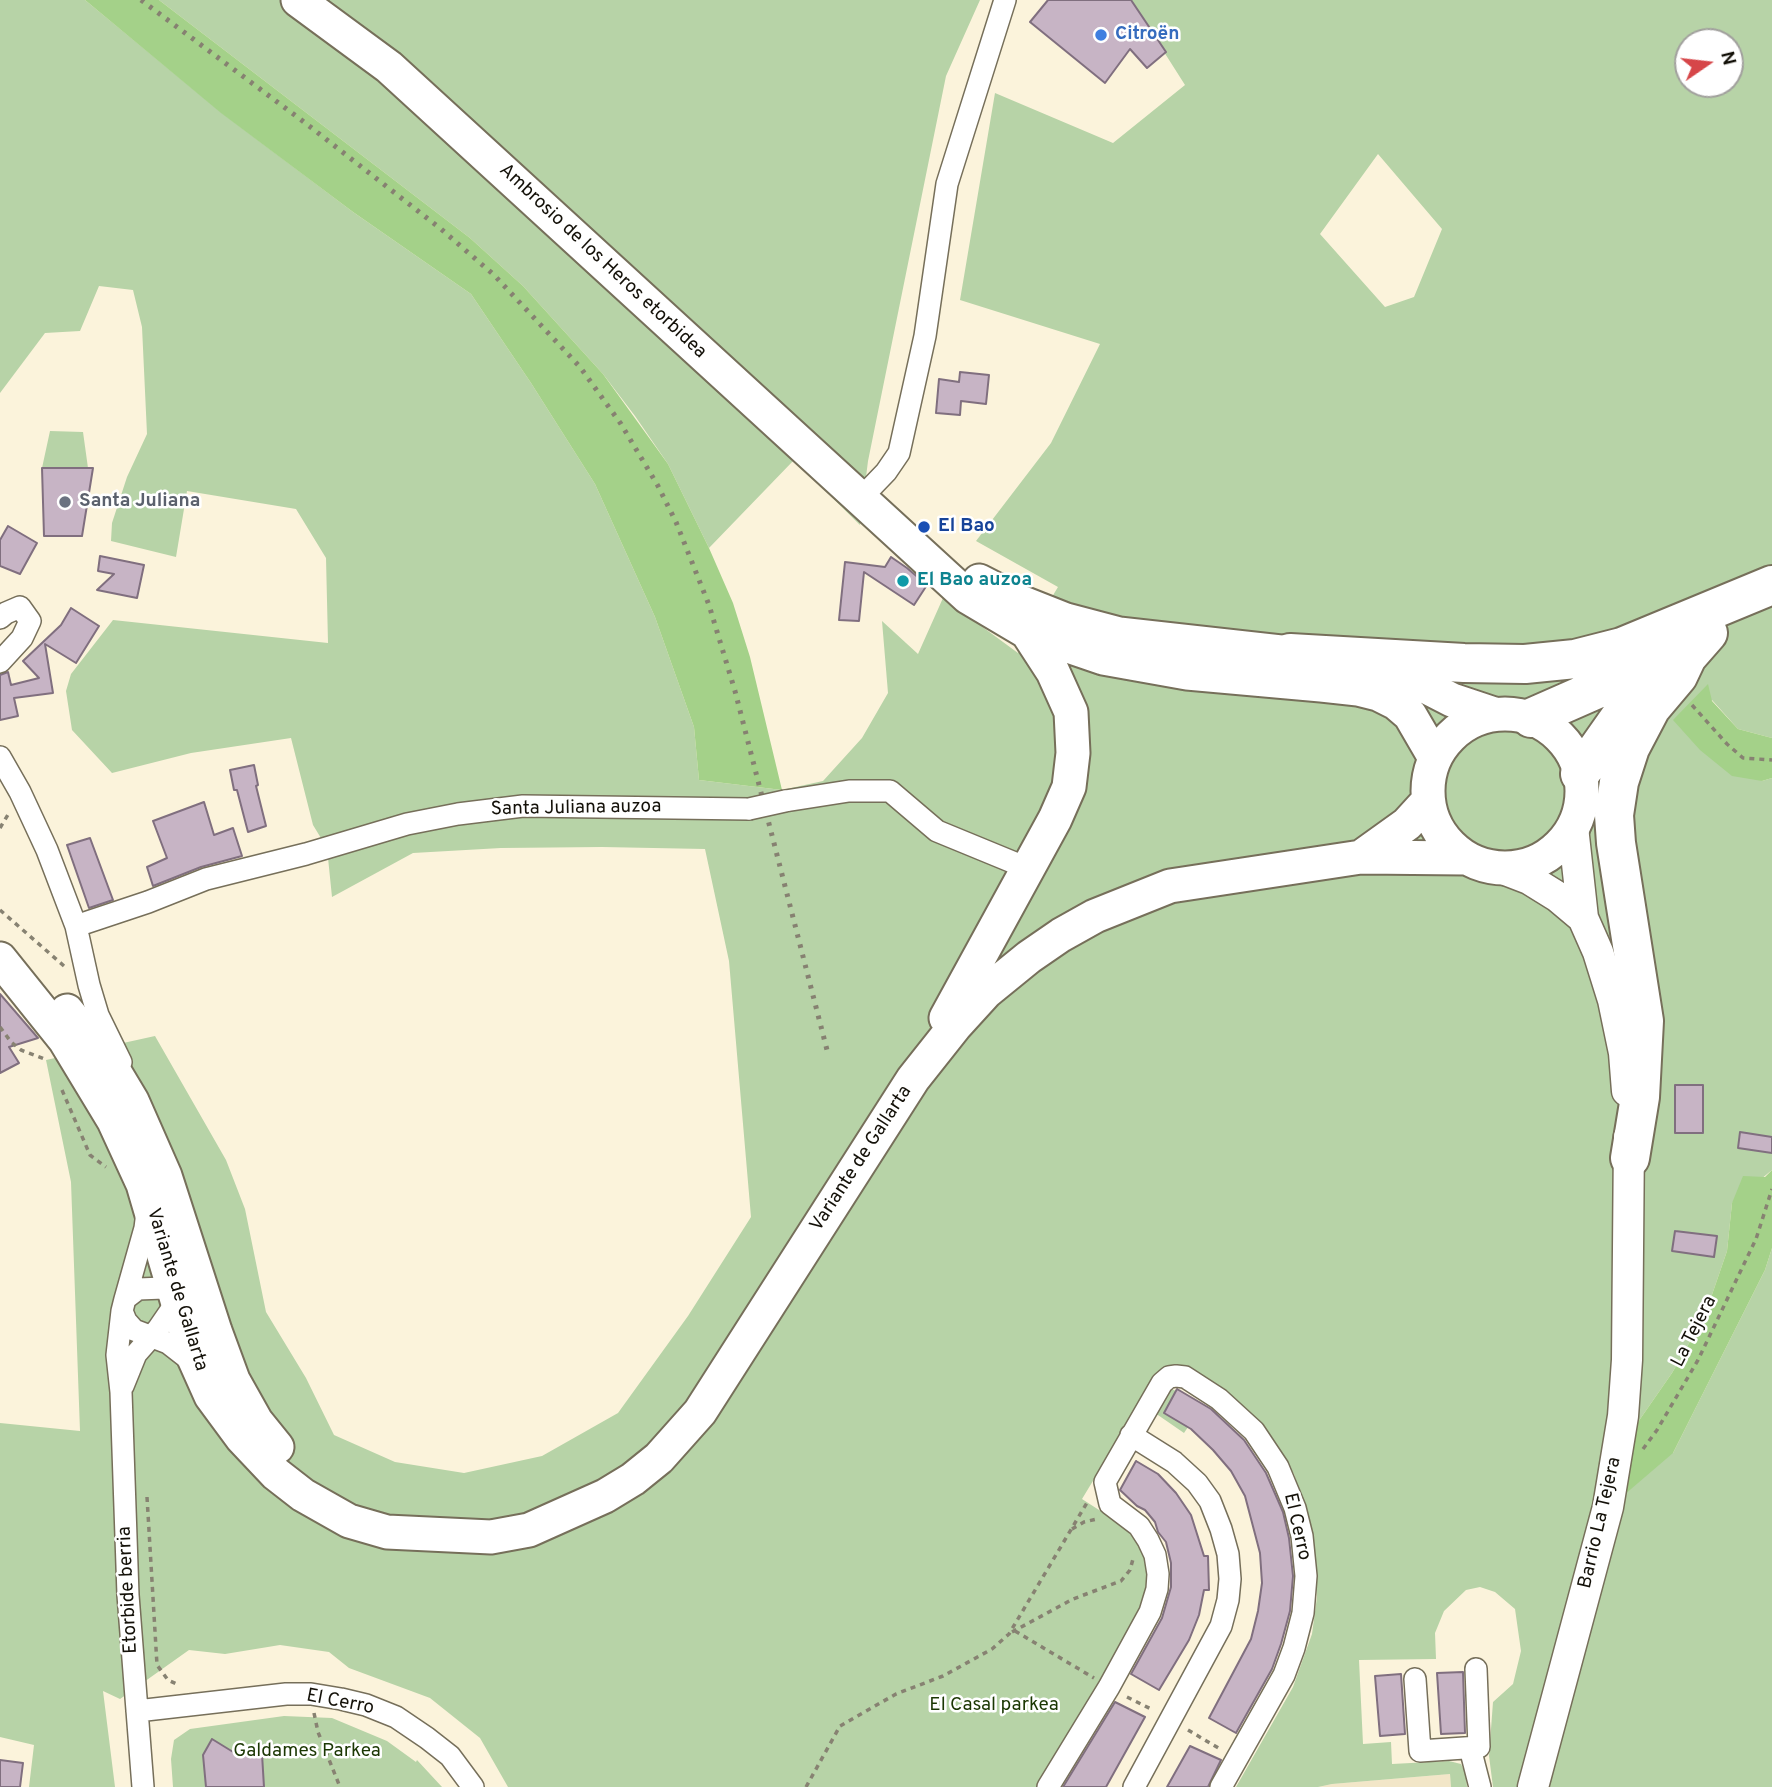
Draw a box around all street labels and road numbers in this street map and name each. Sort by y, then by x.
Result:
street label: Ambrosio de los Heros etorbidea [494,160,710,364]
street label: Santa Juliana auzoa [490,796,662,822]
street label: Variante de Gallarta [806,1082,918,1236]
street label: Variante de Gallarta [140,1206,212,1374]
street label: La Tejera [1667,1293,1723,1371]
street label: Barrio La Tejera [1575,1455,1627,1591]
street label: El Cerro [1277,1491,1315,1563]
street label: Etorbide berria [114,1526,144,1654]
street label: El Cerro [304,1685,376,1721]

